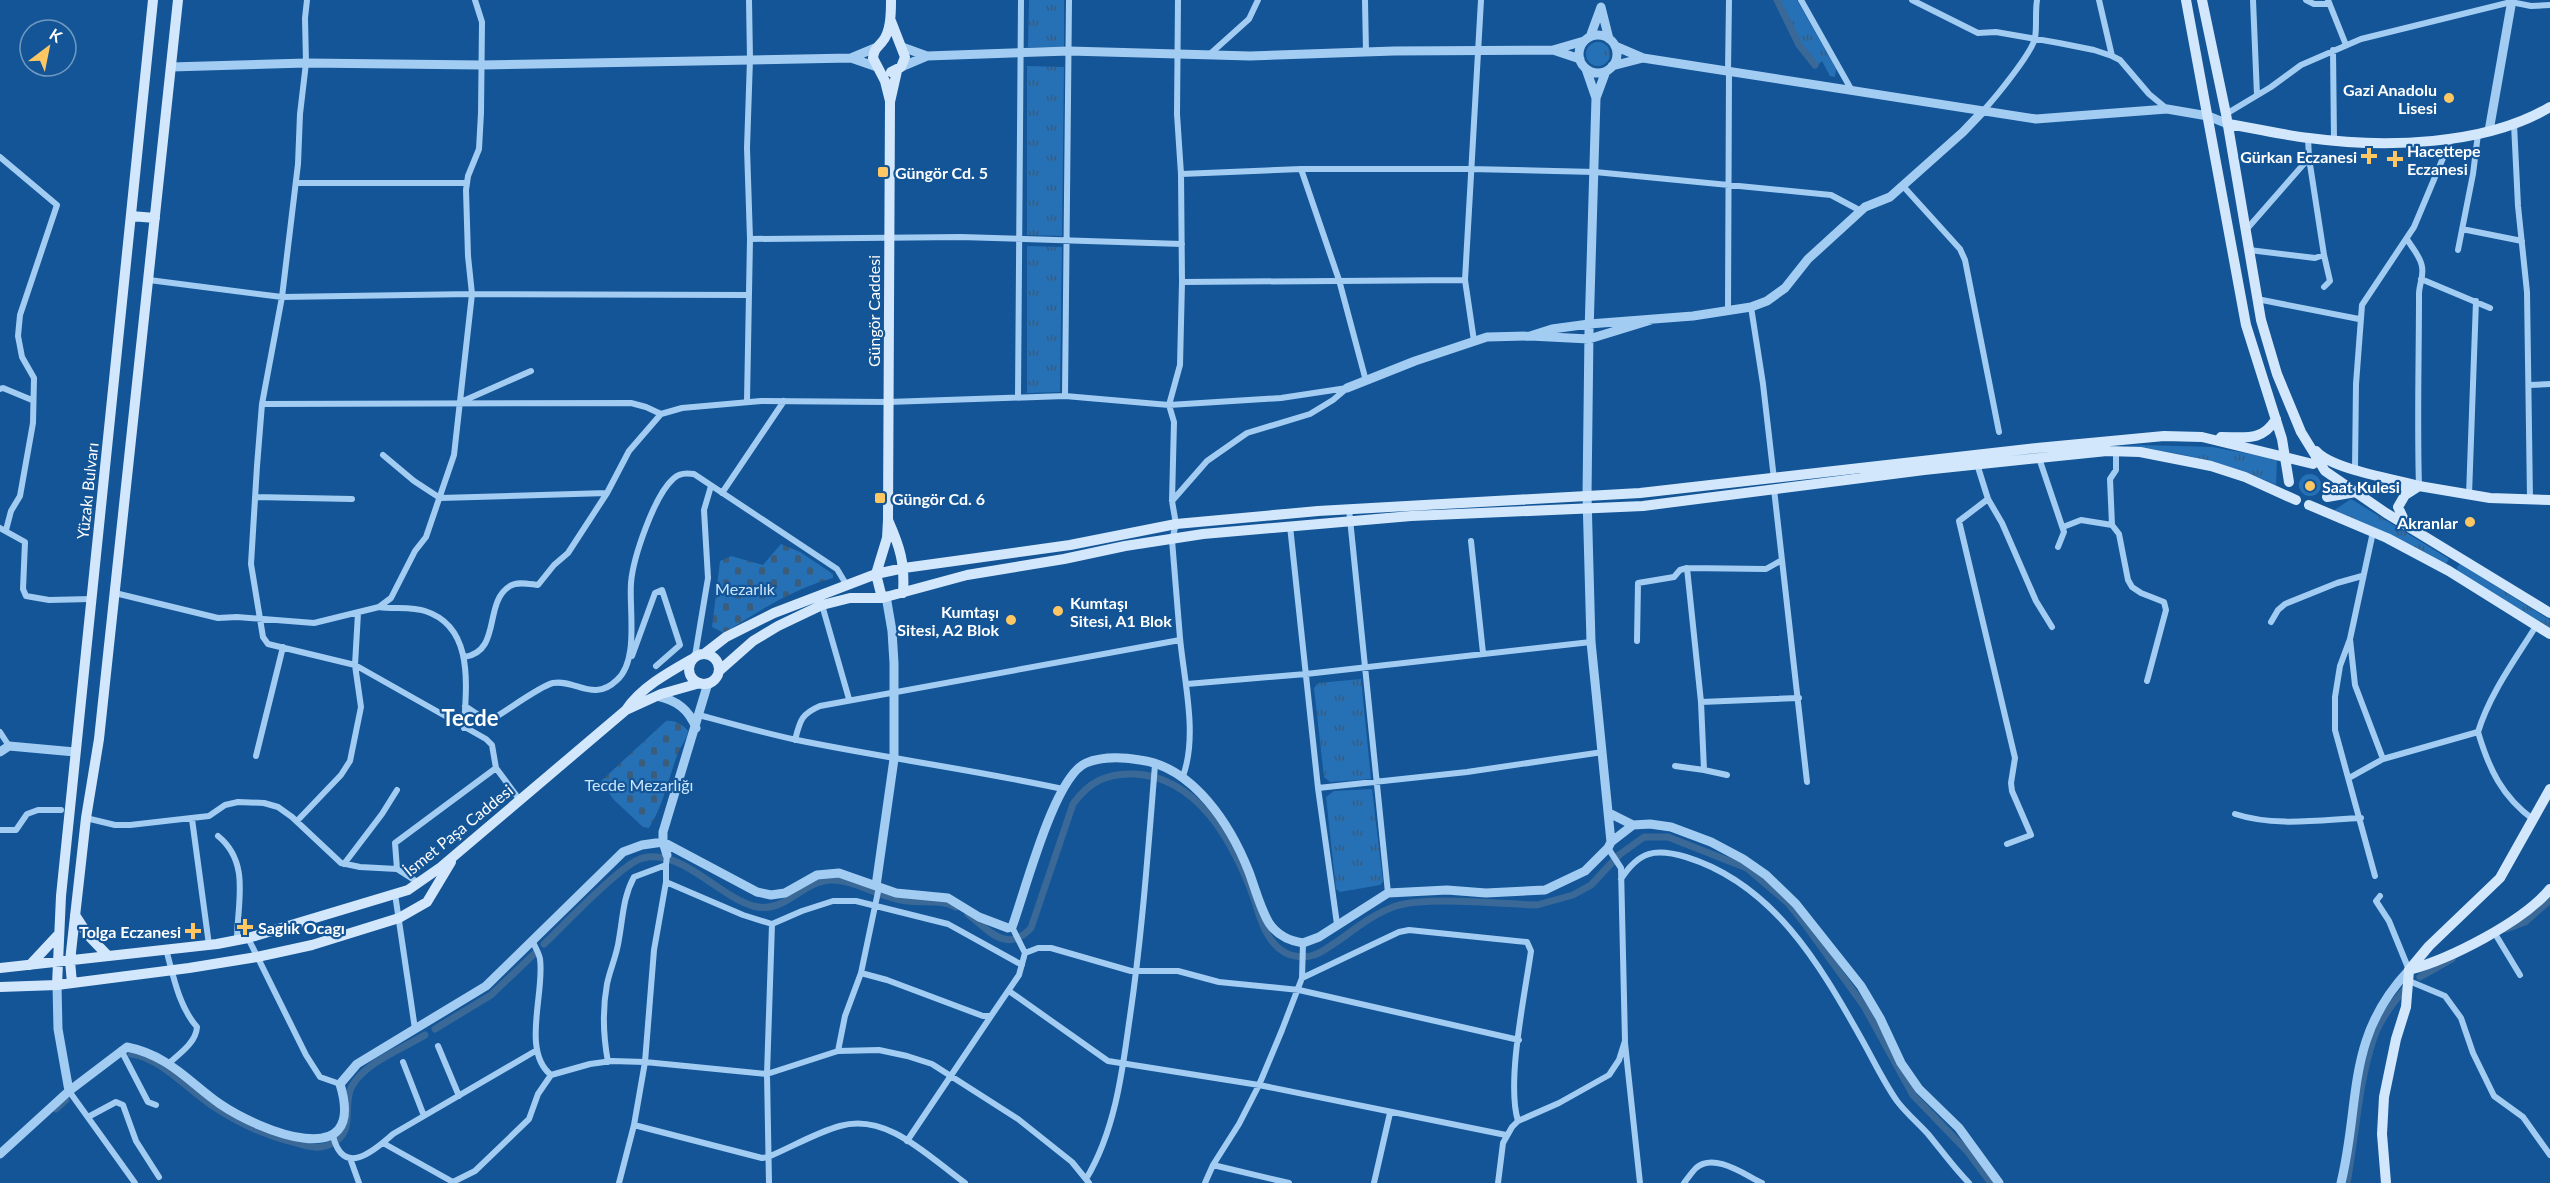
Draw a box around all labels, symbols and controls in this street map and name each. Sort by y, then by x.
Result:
north arrow [18,18,78,78]
text: K [47,24,67,46]
place label: Gazi Anadolu Lisesi [2343,80,2437,117]
marker: Gazi Anadolu Lisesi [2442,91,2456,105]
place label: Hacettepe Eczanesi [2407,141,2481,178]
place label: Gürkan Eczanesi [2240,147,2357,166]
marker: Gürkan Eczanesi [2362,149,2376,163]
marker: Hacettepe Eczanesi [2388,152,2402,166]
place label: Güngör Cd. 5 [895,163,988,182]
marker: Güngör Cd. 5 [876,165,890,179]
street label: Güngör Caddesi [864,255,883,367]
street label: Yüzakı Bulvarı [72,442,102,540]
place label: Saat Kulesi [2322,477,2400,496]
marker: Saat Kulesi [2303,479,2317,493]
place label: Güngör Cd. 6 [892,489,985,508]
marker: Güngör Cd. 6 [873,491,887,505]
place label: Akranlar [2396,513,2458,532]
marker: Akranlar [2463,515,2477,529]
park label: Mezarlık [715,579,776,598]
place label: Kumtaşı Sitesi, A1 Blok [1070,593,1172,630]
place label: Kumtaşı Sitesi, A2 Blok [897,602,999,639]
marker: Kumtaşı Sitesi, A1 Blok [1051,604,1065,618]
marker: Kumtaşı Sitesi, A2 Blok [1004,613,1018,627]
district label: Tecde [442,704,499,731]
park label: Tecde Mezarlığı [585,775,693,794]
street label: İsmet Paşa Caddesi [400,780,516,880]
marker: Saglık Ocagı [236,918,254,936]
place label: Saglık Ocagı [258,918,345,937]
place label: Tolga Eczanesi [79,922,181,941]
marker: Tolga Eczanesi [186,924,200,938]

